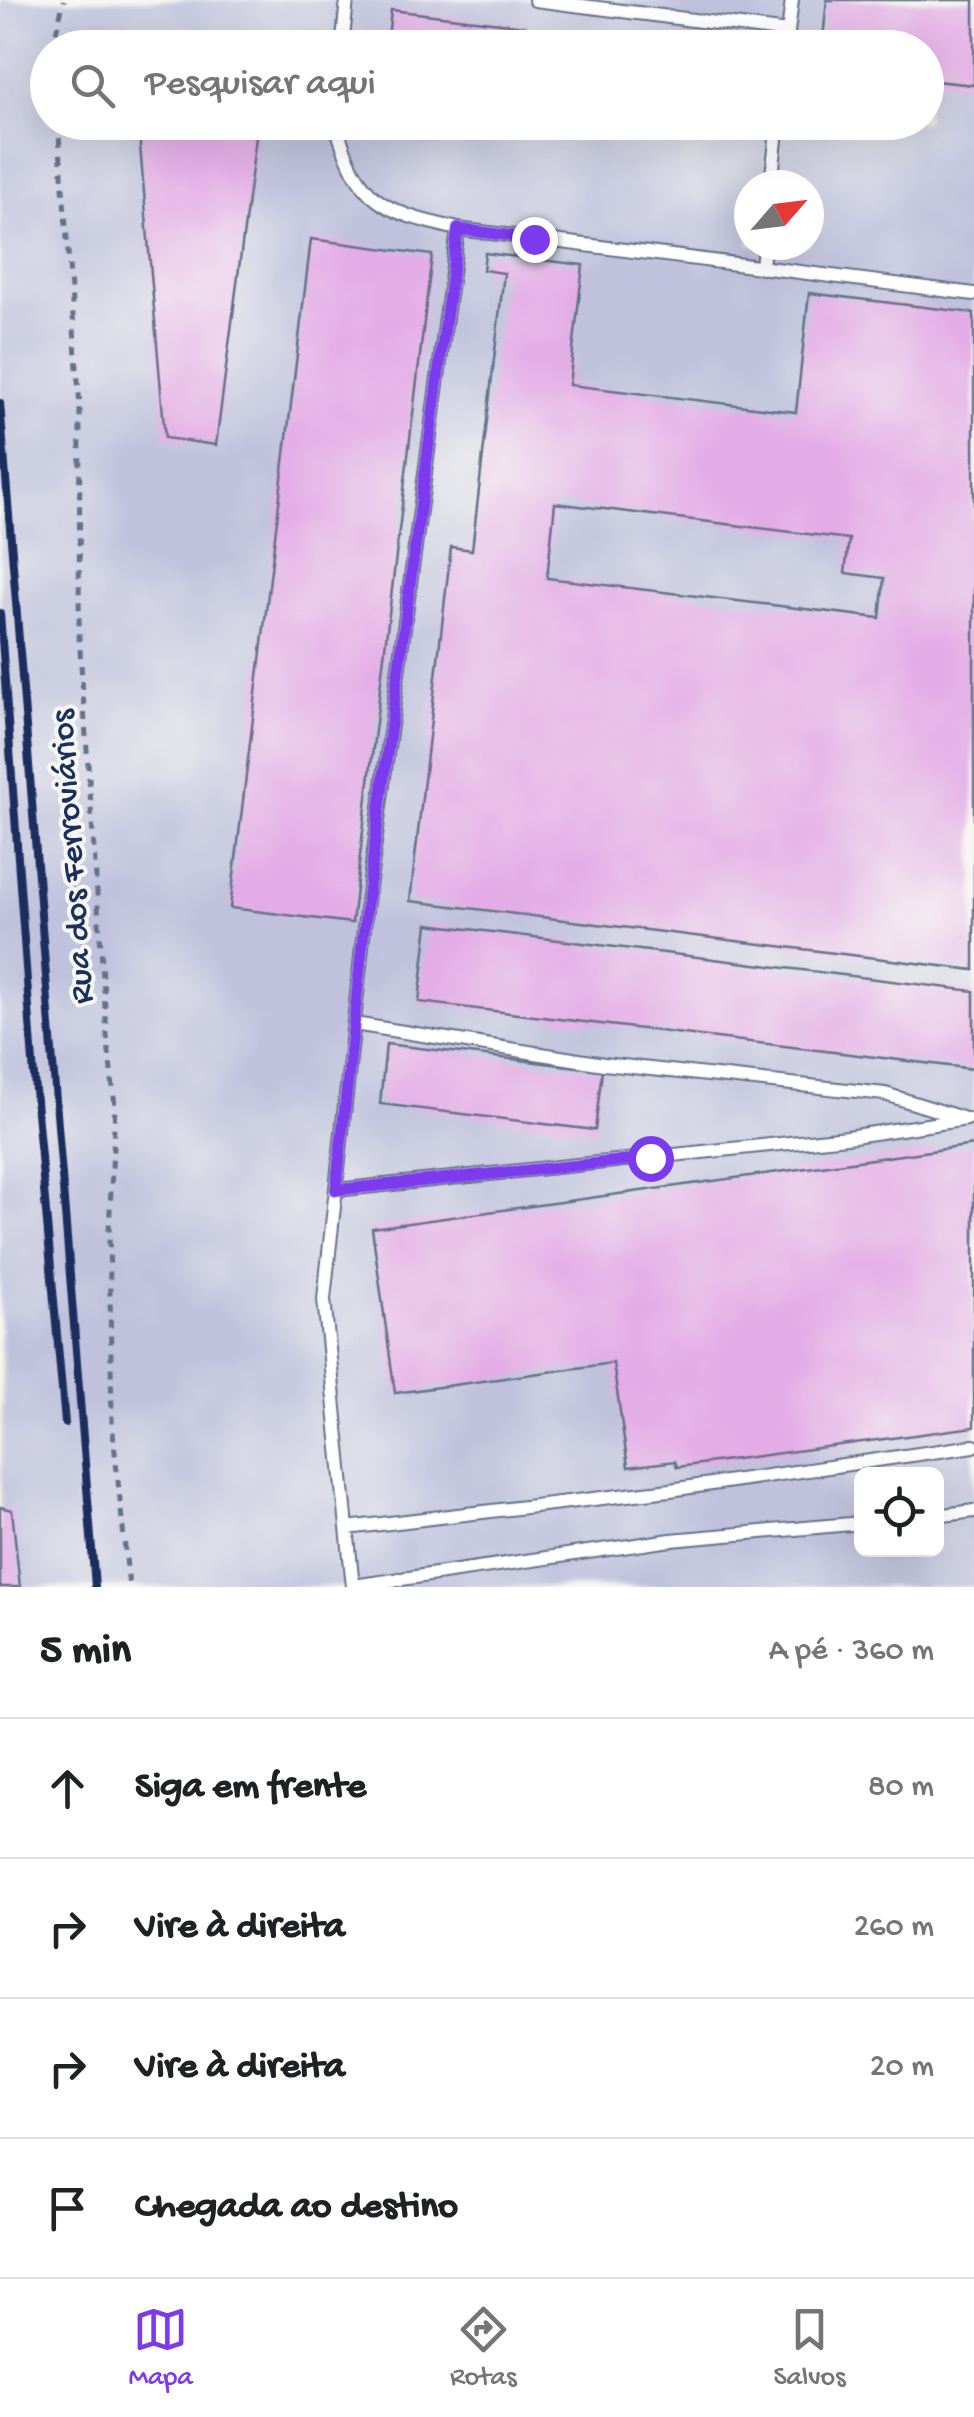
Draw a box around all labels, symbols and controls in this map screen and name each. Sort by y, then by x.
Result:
search box [30,30,944,140]
icon: search [65,58,120,113]
text: Pesquisar aqui [145,63,376,107]
north arrow [734,170,824,260]
route end [512,217,558,263]
street label: Rua dos Ferroviários [44,707,105,1005]
route start [628,1136,674,1182]
map controls [854,1467,944,1557]
button: locate [854,1467,944,1557]
text: 5 min [40,1628,131,1677]
text: A pé · 360 m [769,1633,934,1671]
icon: ahead [40,1761,95,1816]
text: Siga em frente [135,1766,366,1810]
text: 80 m [868,1769,934,1807]
icon: right [40,1901,95,1956]
text: Vire à direita [135,1906,345,1950]
text: 260 m [854,1909,934,1947]
icon: right [40,2041,95,2096]
text: Vire à direita [135,2046,345,2090]
text: 20 m [870,2049,934,2087]
icon: arrive [40,2181,95,2236]
text: Chegada ao destino [135,2186,458,2230]
tab: Mapa [129,2302,193,2395]
tab: Rotas [450,2302,516,2395]
tab: Salvos [774,2302,845,2395]

